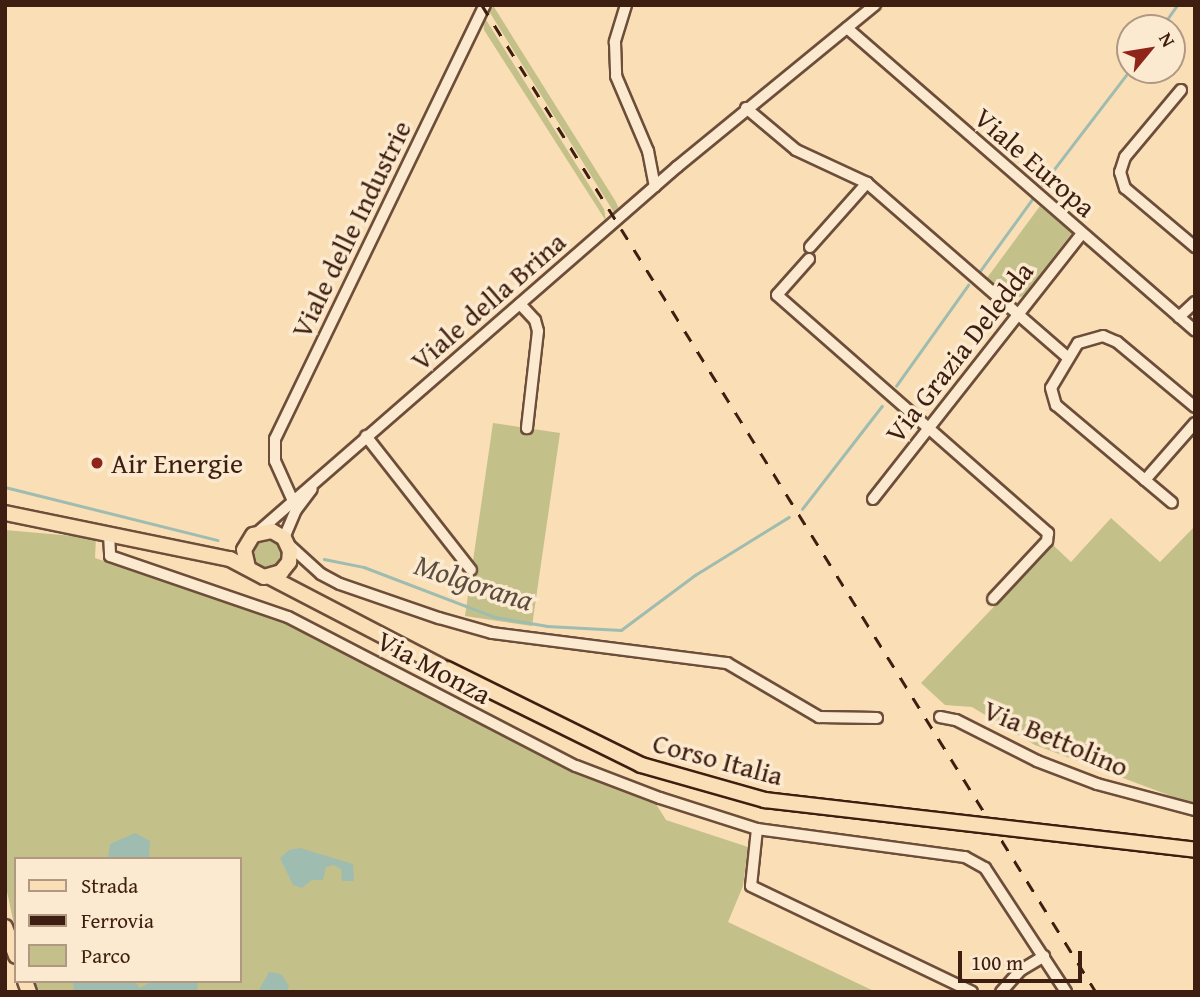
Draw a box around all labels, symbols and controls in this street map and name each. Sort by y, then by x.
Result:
north arrow [1116,14,1186,84]
text: N [1152,27,1183,52]
street label: Viale Europa [968,100,1102,224]
street label: Viale delle Industrie [284,115,418,343]
street label: Viale della Brina [404,225,572,377]
street label: Via Grazia Deledda [878,255,1040,449]
place label: Air Energie [111,446,243,480]
marker: Air Energie [89,455,105,471]
water label: Molgorana [410,546,538,618]
street label: Via Monza [371,623,497,711]
street label: Via Bettolino [978,692,1134,784]
street label: Corso Italia [649,726,787,792]
legend [14,857,242,983]
text: Strada [81,870,138,901]
text: Ferrovia [81,905,154,936]
scale bar [962,937,1086,981]
text: Parco [81,940,131,971]
text: 100 m [971,947,1023,978]

